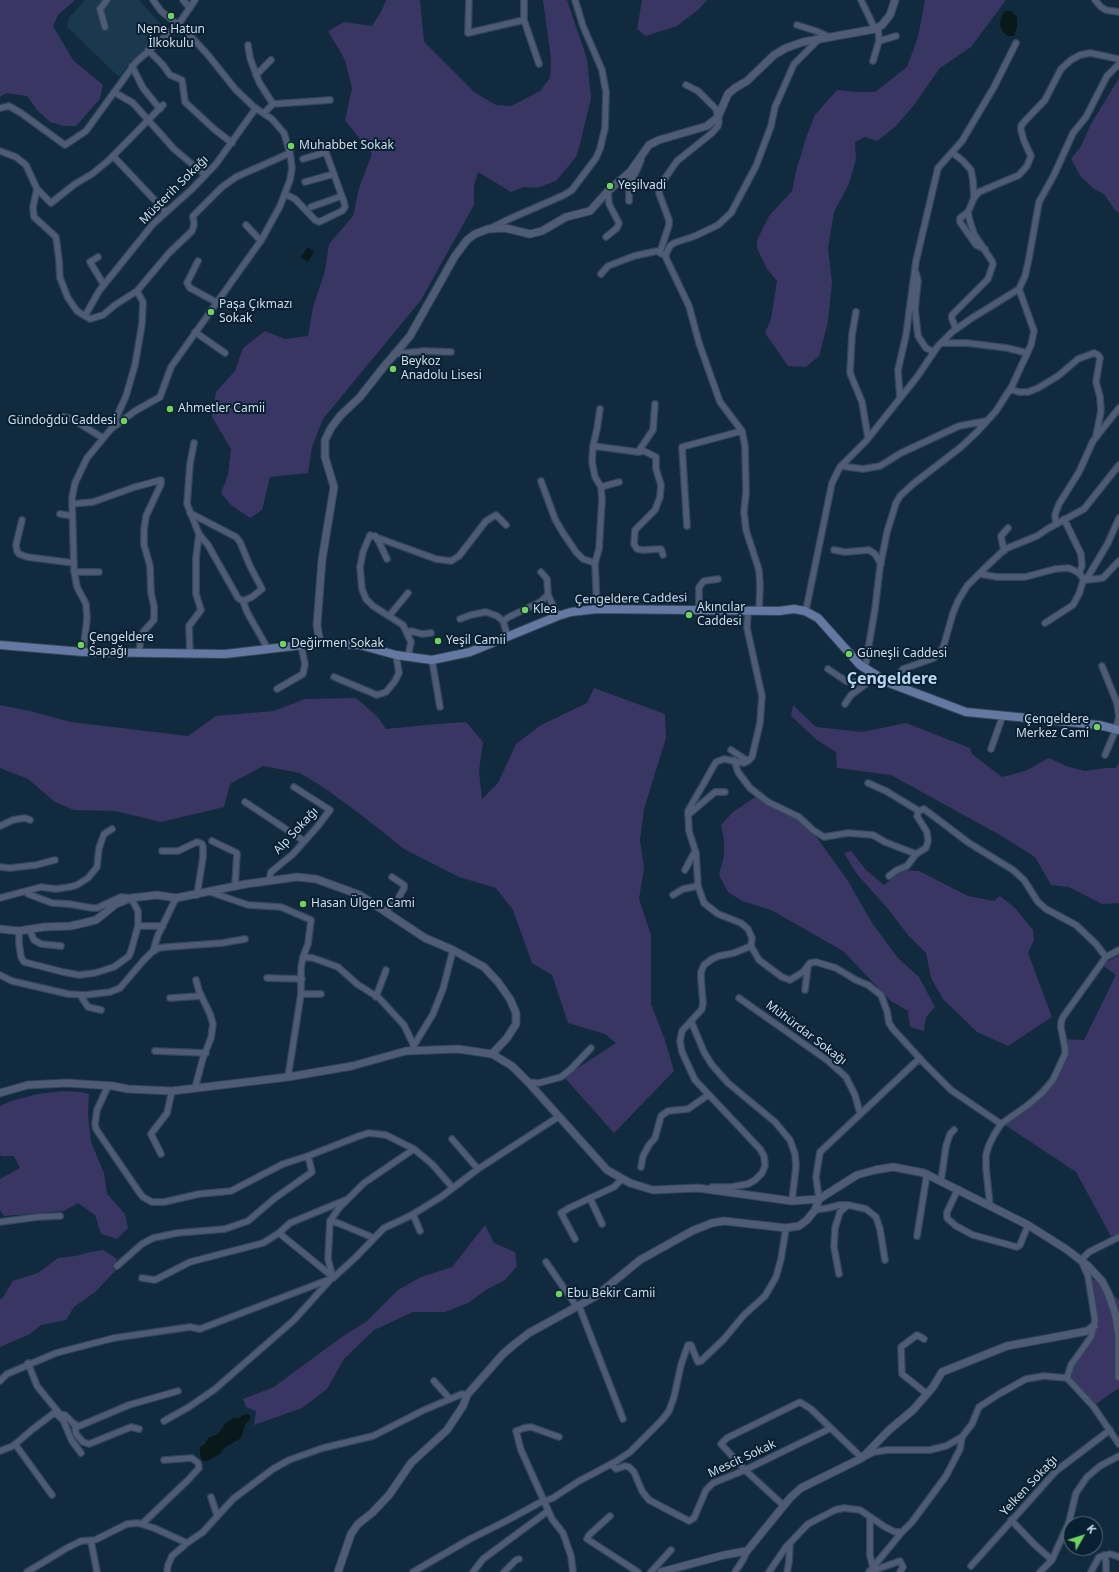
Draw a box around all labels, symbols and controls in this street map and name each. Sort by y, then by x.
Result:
marker: Nene Hatun İlkokulu [166,11,176,21]
place label: Nene Hatun İlkokulu [137,23,205,51]
place label: Muhabbet Sokak [299,139,394,153]
marker: Muhabbet Sokak [286,141,296,151]
street label: Müsterih Sokağı [137,153,211,227]
place label: Yeşilvadi [618,179,666,193]
marker: Yeşilvadi [605,181,615,191]
place label: Paşa Çıkmazı Sokak [219,298,292,326]
marker: Paşa Çıkmazı Sokak [206,307,216,317]
place label: Beykoz Anadolu Lisesi [401,355,482,383]
marker: Beykoz Anadolu Lisesi [388,364,398,374]
place label: Ahmetler Camii [178,402,265,416]
marker: Ahmetler Camii [165,404,175,414]
place label: Gündoğdu Caddesi [8,414,116,428]
marker: Gündoğdu Caddesi [119,416,129,426]
street label: Çengeldere Caddesi [575,591,687,607]
place label: Akıncılar Caddesi [697,601,745,629]
place label: Klea [533,603,557,617]
marker: Klea [520,605,530,615]
marker: Akıncılar Caddesi [684,610,694,620]
place label: Çengeldere Sapağı [89,631,154,659]
place label: Yeşil Camii [446,634,506,648]
marker: Yeşil Camii [433,636,443,646]
place label: Değirmen Sokak [291,637,384,651]
marker: Değirmen Sokak [278,639,288,649]
marker: Çengeldere Sapağı [76,640,86,650]
place label: Güneşli Caddesi [857,647,947,661]
marker: Güneşli Caddesi [844,649,854,659]
district label: Çengeldere [847,669,937,689]
place label: Çengeldere Merkez Cami [1016,713,1089,741]
marker: Çengeldere Merkez Cami [1092,722,1102,732]
street label: Alp Sokağı [271,805,321,857]
place label: Hasan Ülgen Cami [311,897,415,911]
marker: Hasan Ülgen Cami [298,899,308,909]
street label: Mühürdar Sokağı [763,998,849,1068]
place label: Ebu Bekir Camii [567,1287,655,1301]
marker: Ebu Bekir Camii [554,1289,564,1299]
street label: Mescit Sokak [706,1437,778,1481]
street label: Yelken Sokağı [997,1453,1061,1519]
north arrow [1063,1516,1103,1556]
text: K [1084,1521,1100,1536]

